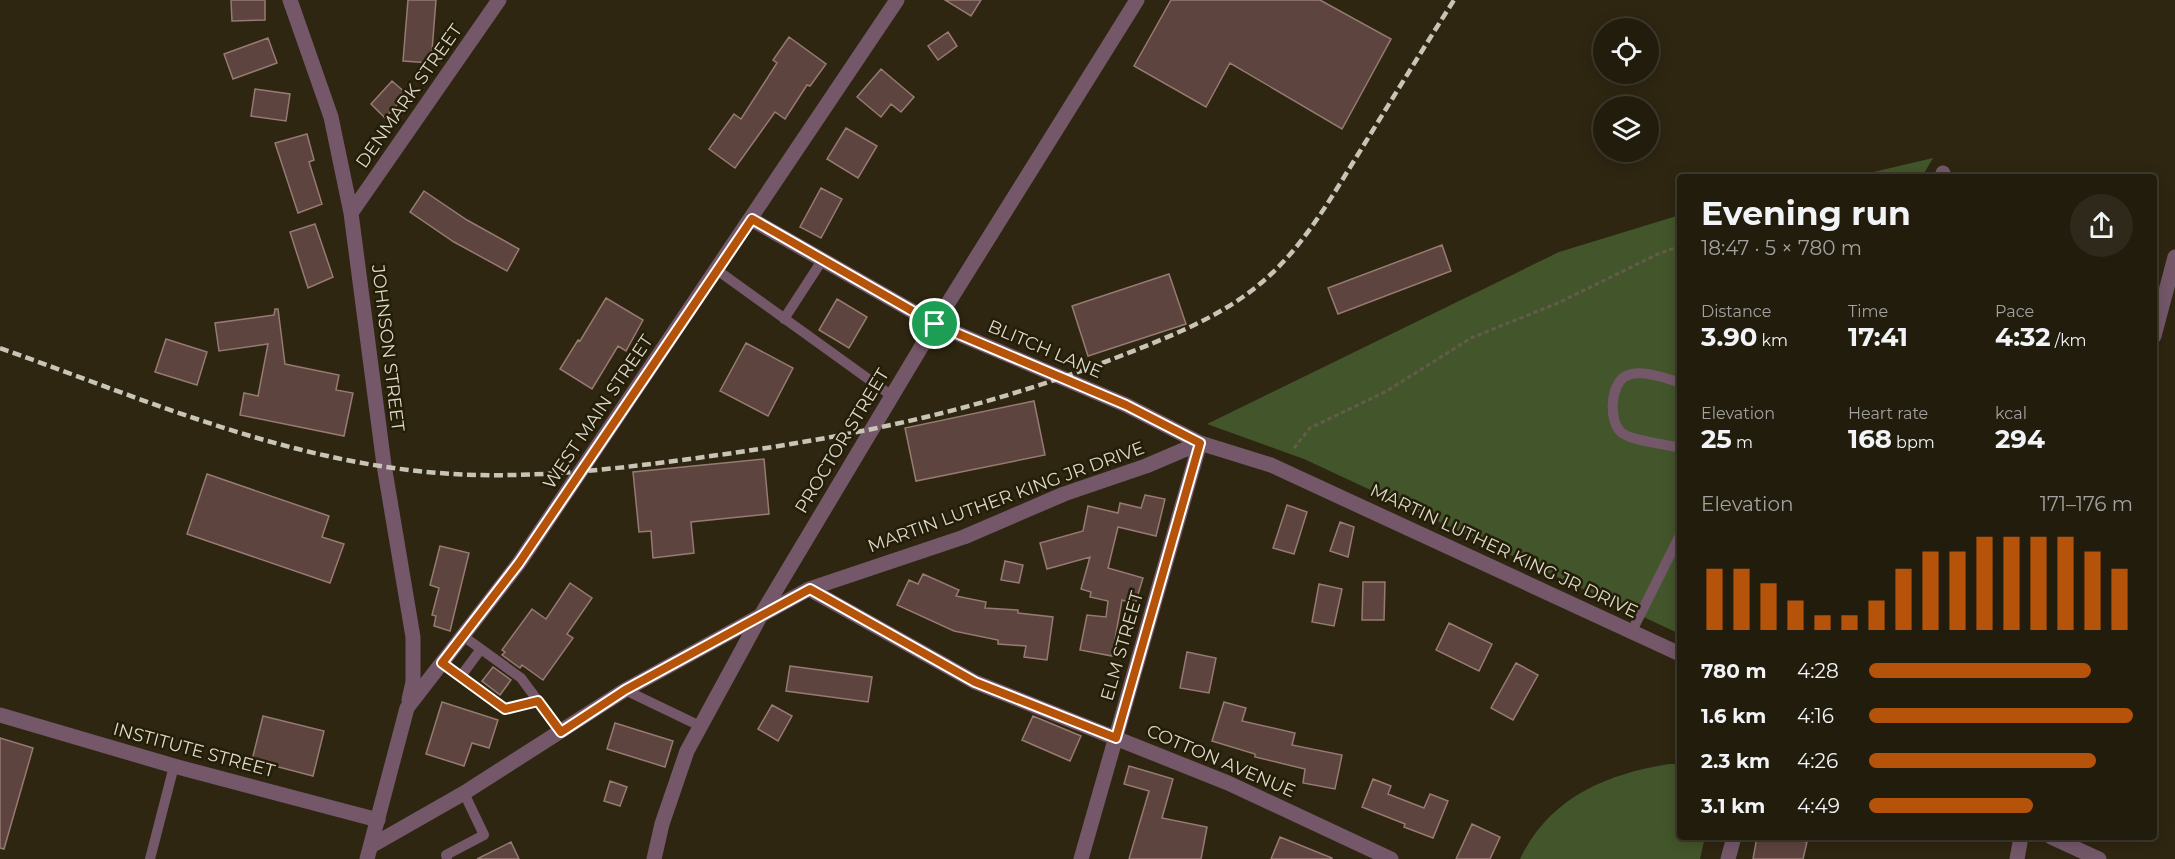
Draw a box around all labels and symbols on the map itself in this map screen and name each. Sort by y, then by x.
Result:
street label: DENMARK STREET [351,19,467,172]
street label: JOHNSON STREET [367,263,409,433]
pin [909,298,960,349]
street label: BLITCH LANE [985,315,1105,383]
street label: WEST MAIN STREET [538,330,658,493]
street label: PROCTOR STREET [790,364,894,517]
street label: MARTIN LUTHER KING JR DRIVE [865,437,1147,557]
street label: MARTIN LUTHER KING JR DRIVE [1367,479,1641,623]
street label: ELM STREET [1096,588,1148,703]
street label: INSTITUTE STREET [111,718,278,782]
street label: COTTON AVENUE [1143,720,1299,802]

